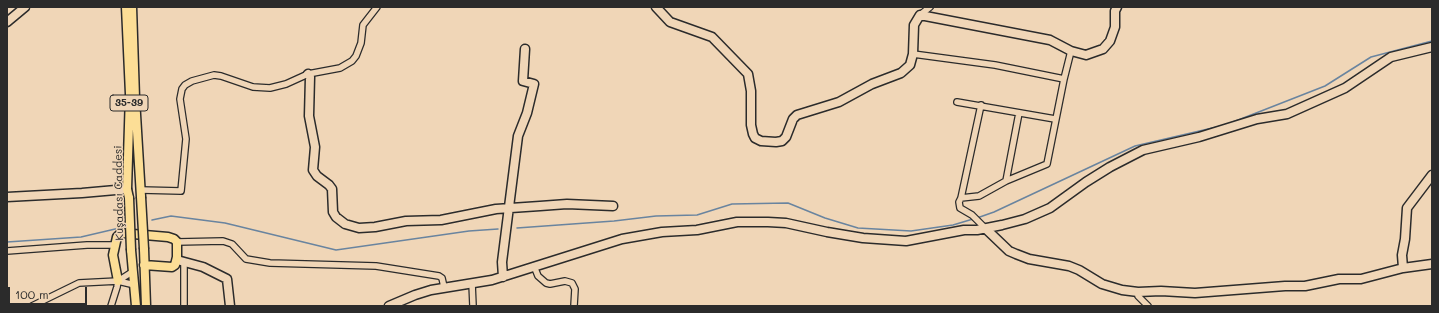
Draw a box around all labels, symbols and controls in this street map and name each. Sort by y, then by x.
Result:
road number: 35-39 [110,95,148,111]
street label: Kuşadası Caddesi [112,145,126,241]
scale bar [10,279,89,305]
text: 100 m [15,286,49,302]

